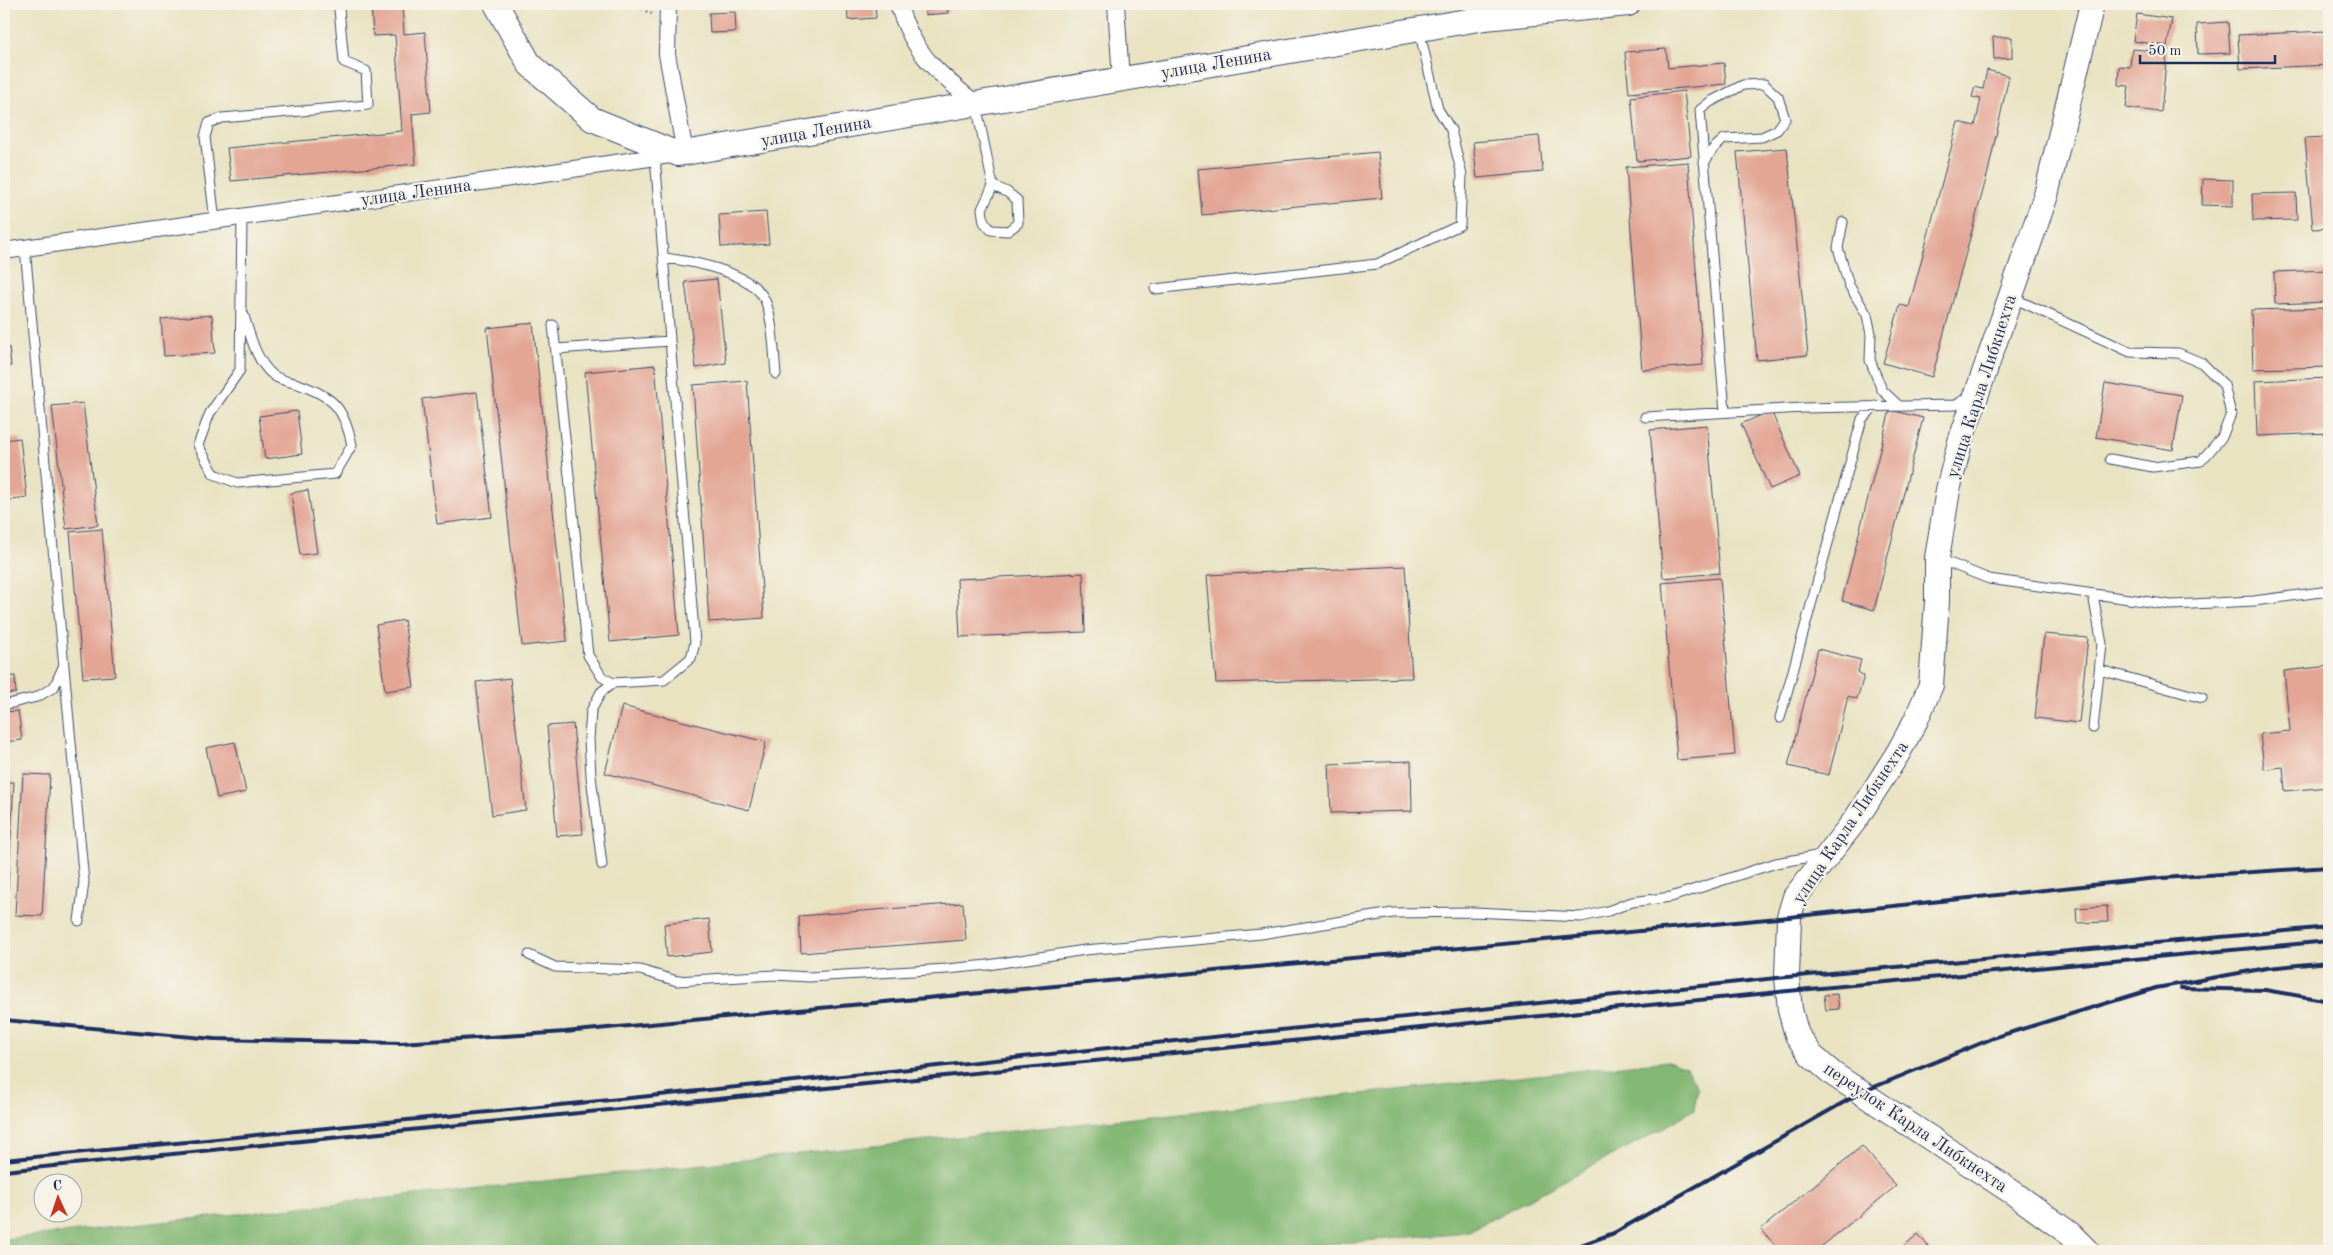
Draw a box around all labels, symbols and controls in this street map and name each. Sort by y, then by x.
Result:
scale bar [2140,32,2276,64]
text: 50 m [2148,44,2182,59]
street label: улица Ленина [1160,45,1273,83]
street label: улица Ленина [760,113,873,151]
street label: улица Ленина [360,176,473,210]
street label: улица Карла Либкнехта [1944,292,2020,480]
street label: улица Карла Либкнехта [1790,738,1912,907]
street label: переулок Карла Либкнехта [1820,1060,2011,1196]
north arrow [32,1172,82,1222]
text: С [52,1179,62,1193]

